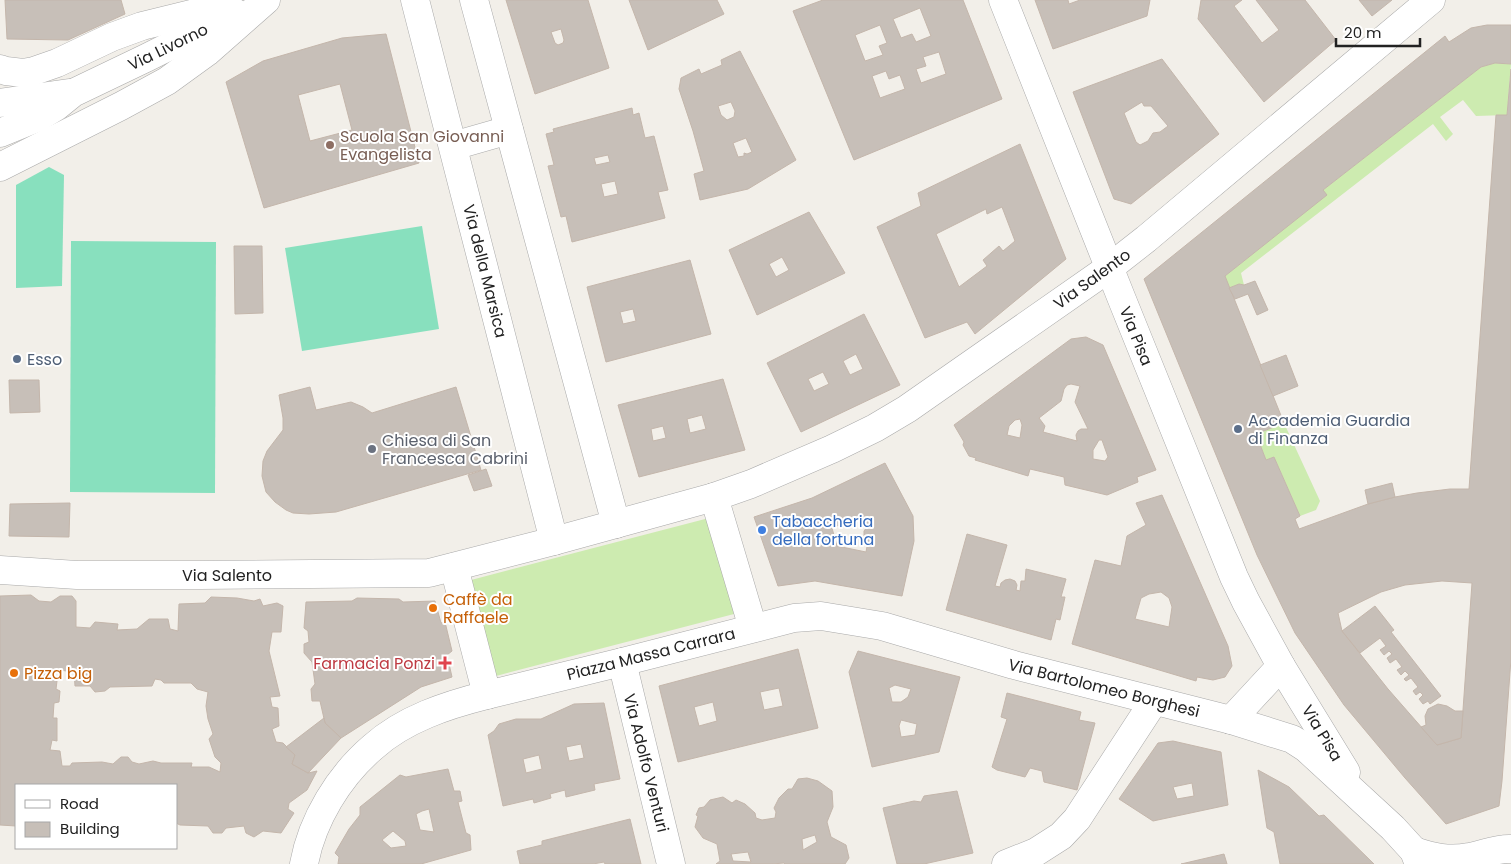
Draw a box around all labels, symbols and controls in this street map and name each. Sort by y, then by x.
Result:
scale bar [1336,15,1420,47]
street label: Via Livorno [124,18,212,76]
text: 20 m [1344,22,1382,43]
place label: Scuola San Giovanni Evangelista [340,125,504,166]
marker: Scuola San Giovanni Evangelista [324,139,336,151]
street label: Via della Marsica [457,202,513,340]
street label: Via Salento [1049,243,1135,315]
street label: Via Pisa [1114,303,1158,369]
place label: Esso [27,348,62,371]
marker: Esso [11,353,23,365]
place label: Accademia Guardia di Finanza [1248,409,1410,450]
marker: Accademia Guardia di Finanza [1232,423,1244,435]
place label: Chiesa di San Francesca Cabrini [382,429,528,470]
marker: Chiesa di San Francesca Cabrini [366,443,378,455]
place label: Tabaccheria della fortuna [772,510,874,551]
marker: Tabaccheria della fortuna [756,524,768,536]
street label: Via Salento [182,564,272,587]
place label: Caffè da Raffaele [443,588,513,629]
marker: Caffè da Raffaele [427,602,439,614]
street label: Piazza Massa Carrara [564,622,738,686]
place label: Farmacia Ponzi [313,652,435,675]
street label: Via Bartolomeo Borghesi [1006,653,1202,723]
marker: Farmacia Ponzi [439,657,451,669]
place label: Pizza big [24,662,92,685]
marker: Pizza big [8,667,20,679]
street label: Via Adolfo Venturi [618,691,674,835]
street label: Via Pisa [1296,700,1348,766]
legend [15,784,178,849]
text: Road [60,793,99,814]
text: Building [60,818,120,839]

